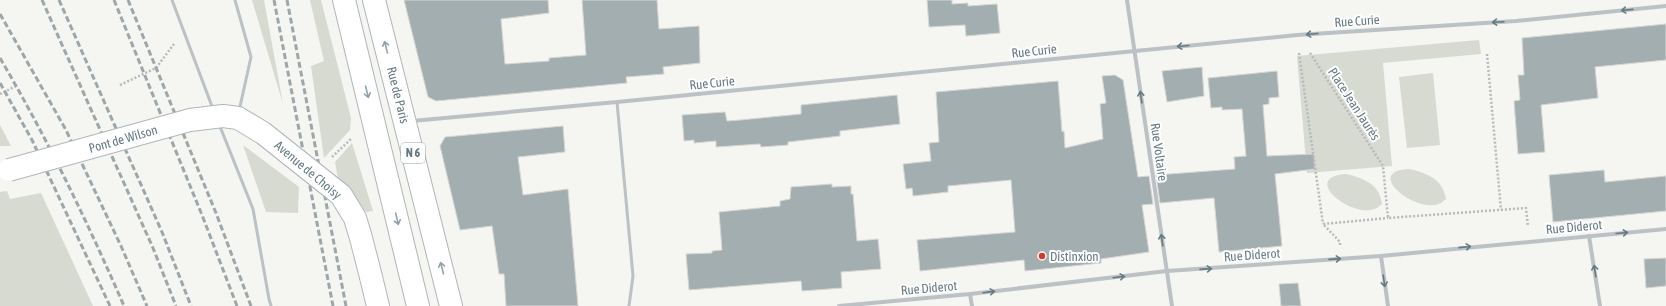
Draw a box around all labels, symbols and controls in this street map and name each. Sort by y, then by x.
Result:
one-way arrow [1621,6,1634,13]
street label: Rue Curie [1334,12,1380,30]
one-way arrow [1492,18,1505,26]
one-way arrow [1306,30,1319,38]
one-way arrow [382,41,389,54]
street label: Rue Curie [1011,41,1057,61]
one-way arrow [1177,43,1190,50]
street label: Rue de Paris [384,65,412,125]
street label: Place Jean Jaurès [1325,65,1383,143]
street label: Rue Curie [689,73,735,93]
one-way arrow [364,85,371,98]
one-way arrow [1137,91,1145,104]
street label: Pont de Wilson [87,122,159,156]
street label: Rue Voltaire [1148,122,1171,182]
street label: Avenue de Choisy [271,138,345,203]
road number: N 6 [401,143,425,163]
one-way arrow [394,212,402,225]
street label: Rue Diderot [1545,217,1603,237]
one-way arrow [1615,229,1628,236]
one-way arrow [1158,234,1166,247]
one-way arrow [1458,244,1471,251]
street label: Rue Diderot [1223,246,1281,264]
place label: Distinxion [1050,249,1099,264]
marker: Distinxion [1037,251,1047,261]
one-way arrow [1328,255,1341,262]
one-way arrow [437,262,445,275]
one-way arrow [1199,265,1212,272]
one-way arrow [1591,265,1599,278]
one-way arrow [1112,273,1125,281]
one-way arrow [1380,274,1388,287]
street label: Rue Diderot [900,278,958,298]
one-way arrow [982,288,995,295]

